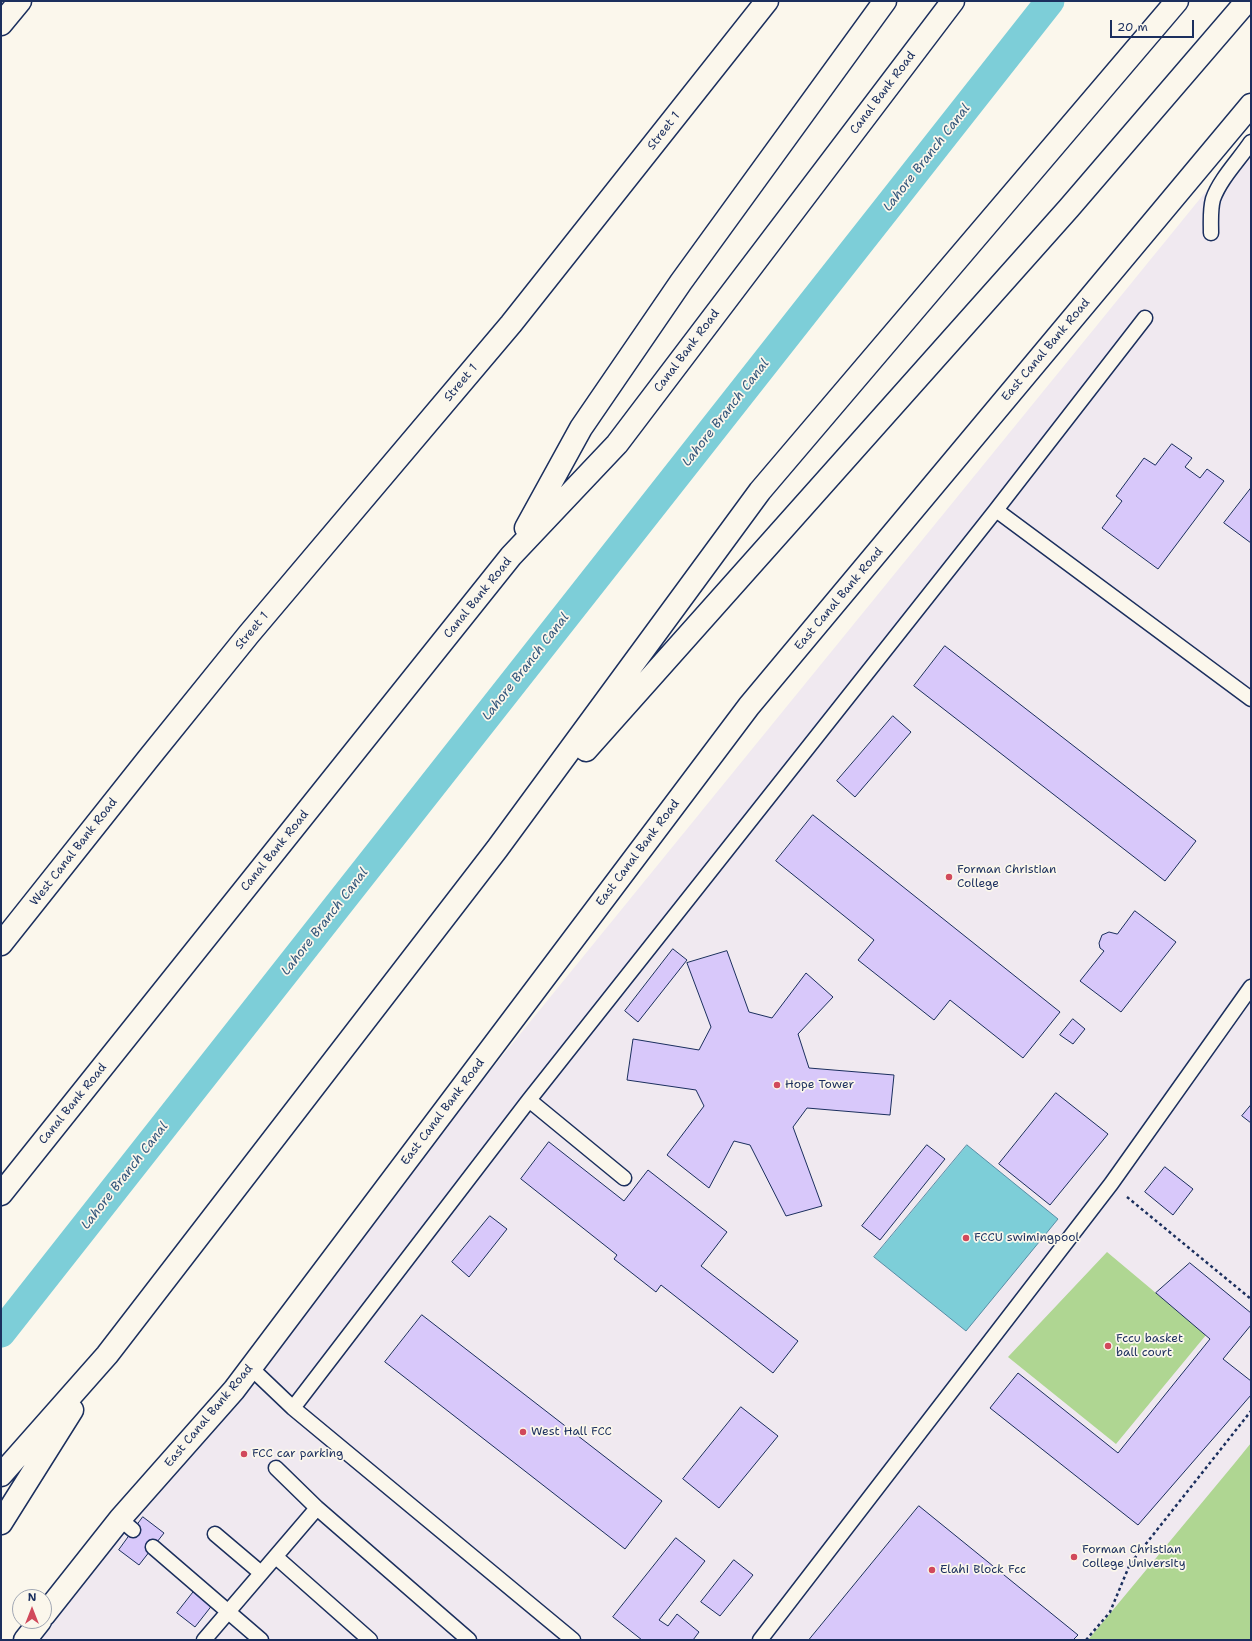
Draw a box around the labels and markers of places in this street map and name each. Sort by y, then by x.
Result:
place label: Forman Christian College [957,863,1056,891]
marker: Forman Christian College [944,872,954,882]
place label: Hope Tower [785,1078,854,1092]
marker: Hope Tower [772,1080,782,1090]
place label: FCCU swimingpool [974,1231,1079,1245]
marker: FCCU swimingpool [961,1233,971,1243]
place label: Fccu basket ball court [1116,1332,1183,1360]
marker: Fccu basket ball court [1103,1341,1113,1351]
place label: West Hall FCC [531,1425,612,1439]
marker: West Hall FCC [518,1427,528,1437]
place label: FCC car parking [252,1447,343,1461]
marker: FCC car parking [239,1449,249,1459]
place label: Forman Christian College University [1082,1543,1186,1571]
marker: Forman Christian College University [1069,1552,1079,1562]
place label: Elahi Block Fcc [940,1563,1026,1577]
marker: Elahi Block Fcc [927,1565,937,1575]

